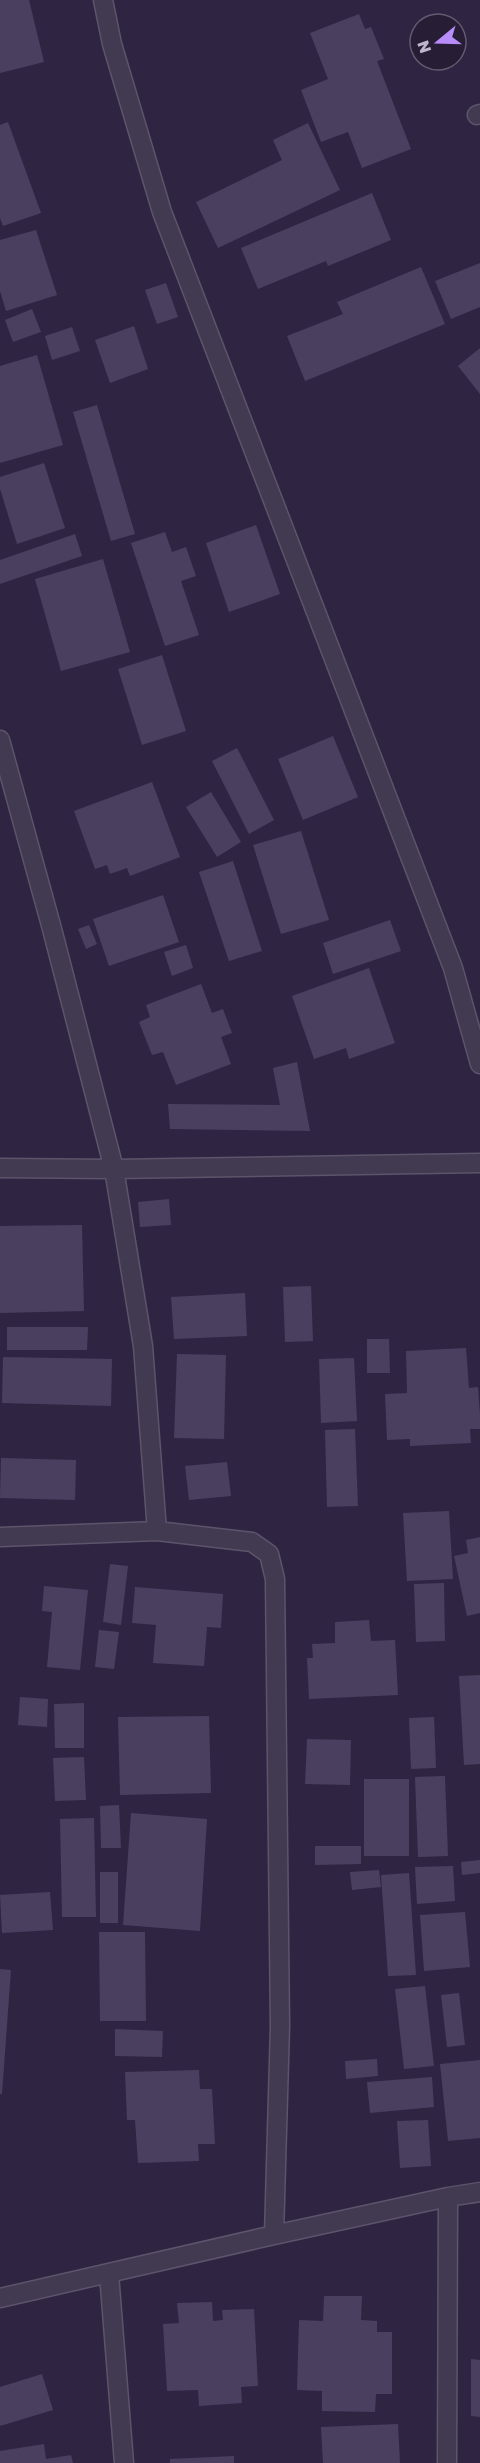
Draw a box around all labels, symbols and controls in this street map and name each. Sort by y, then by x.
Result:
north arrow [408,12,468,72]
text: N [412,38,435,56]

